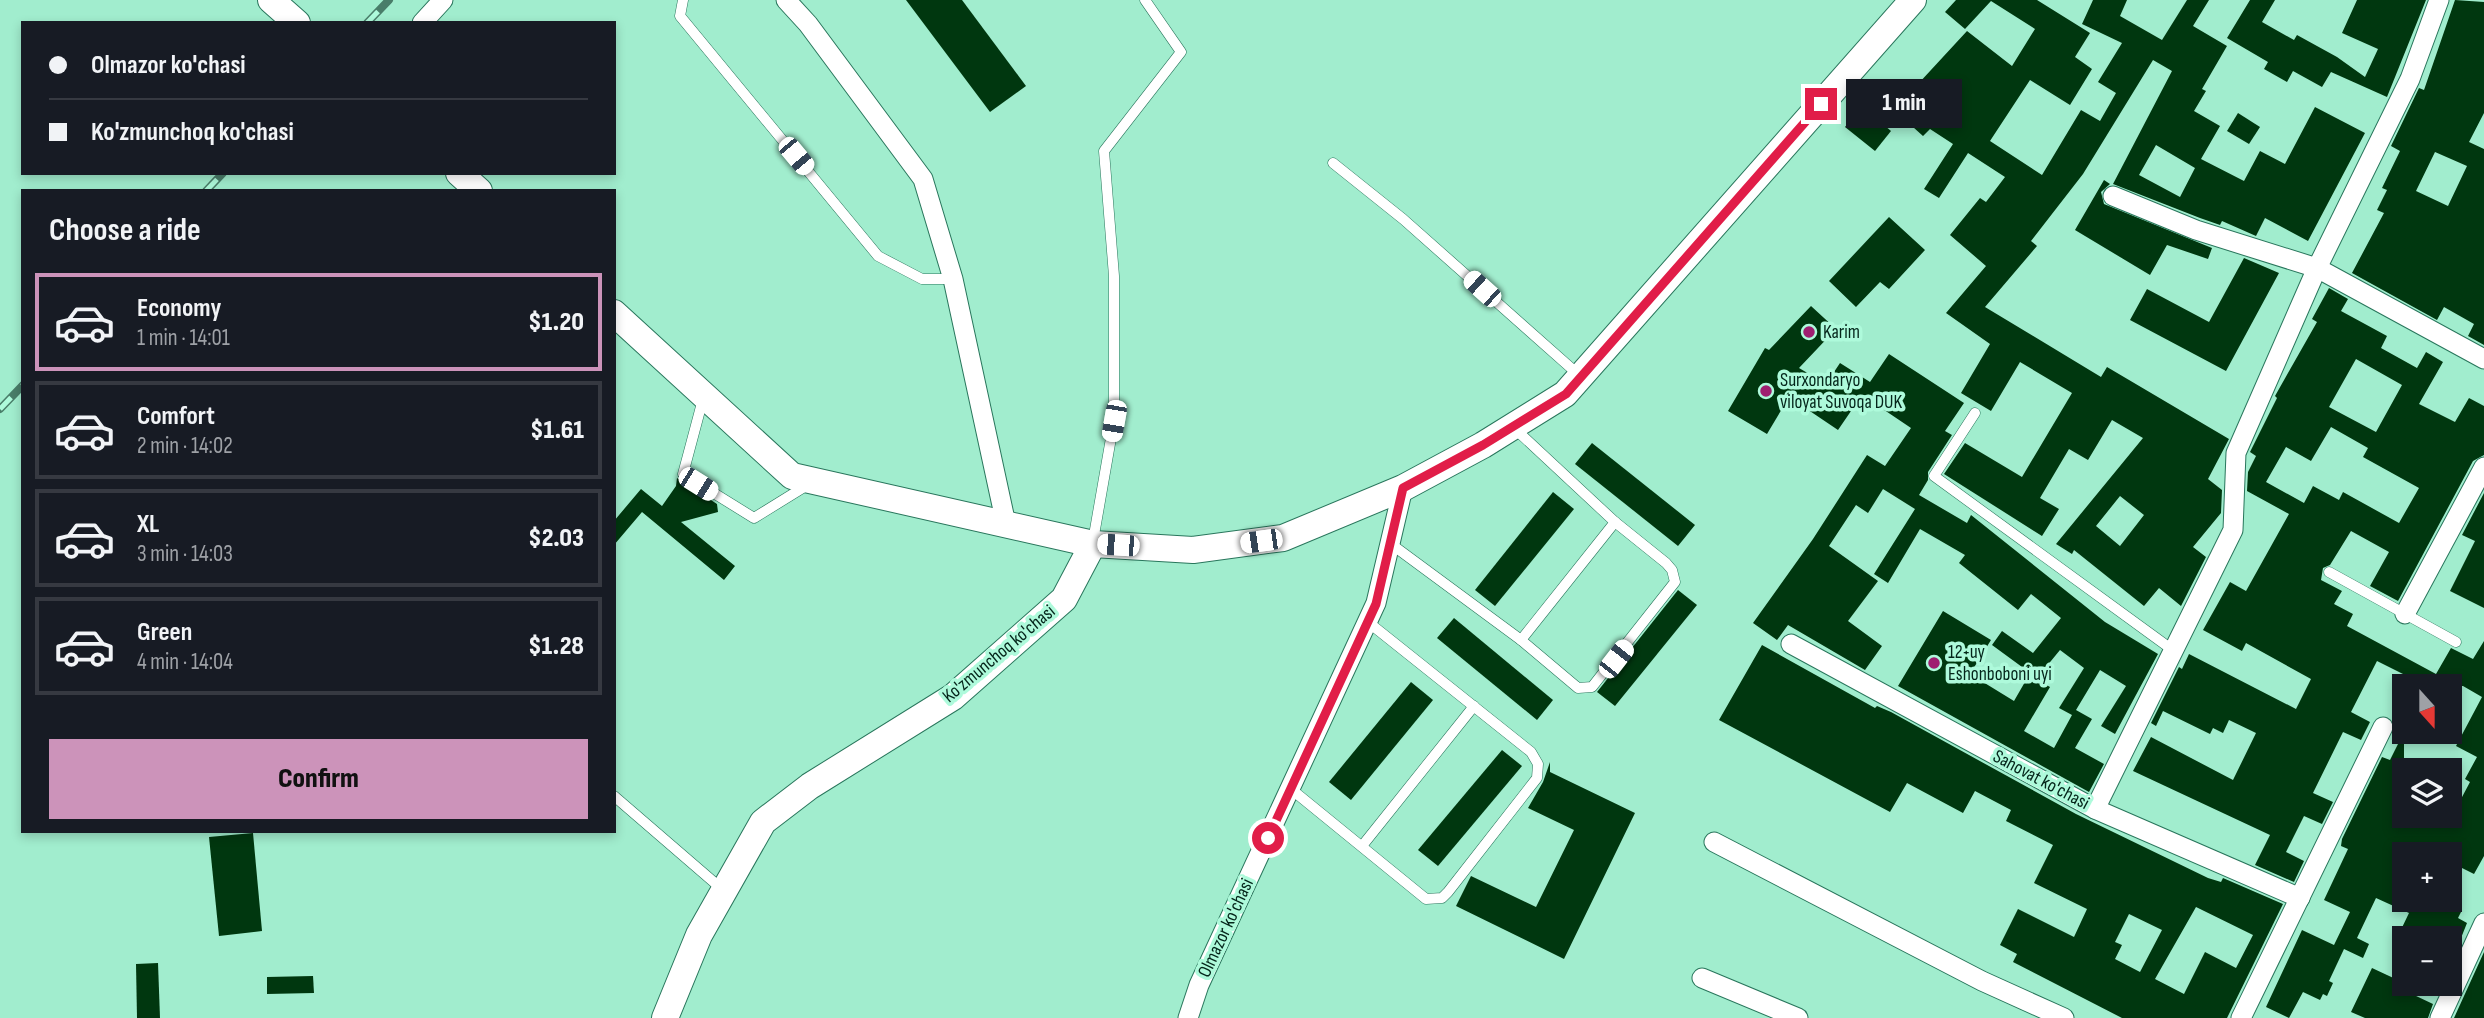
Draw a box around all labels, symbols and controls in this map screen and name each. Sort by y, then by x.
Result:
text: Olmazor ko'chasi [91,50,246,81]
callout: 1 min [1846,80,1961,128]
route end [1805,88,1837,120]
text: 1 min [1882,89,1926,117]
text: Ko'zmunchoq ko'chasi [91,117,294,148]
car [775,133,818,179]
text: Choose a ride [49,211,201,250]
car [1460,267,1505,311]
icon: car [53,291,116,354]
text: Economy [137,293,221,324]
text: $1.20 [528,307,584,338]
place label: Karim [1823,321,1860,344]
text: 1 min · 14:01 [137,324,230,352]
marker: Karim [1801,324,1817,340]
place label: Surxondaryo viloyat Suvoqa DUK [1780,369,1902,414]
marker: Surxondaryo viloyat Suvoqa DUK [1758,383,1774,399]
car [1101,398,1128,444]
icon: car [53,399,116,462]
text: Comfort [137,401,215,432]
text: $1.61 [530,415,584,446]
text: 2 min · 14:02 [137,432,233,460]
car [675,464,722,504]
icon: car [53,507,116,570]
text: XL [137,509,159,540]
text: $2.03 [528,523,584,554]
car [1239,528,1284,554]
car [1097,533,1140,557]
text: 3 min · 14:03 [137,540,233,568]
street label: Ko'zmunchoq ko'chasi [938,600,1060,708]
icon: car [53,615,116,678]
text: Green [137,617,192,648]
text: $1.28 [528,631,584,662]
car [1595,636,1638,682]
place label: 12-uy Eshonboboni uyi [1948,641,2052,686]
text: 4 min · 14:04 [137,648,233,676]
marker: 12-uy Eshonboboni uyi [1926,655,1942,671]
north arrow [2392,674,2462,744]
map controls [2392,674,2462,996]
button: Confirm [49,739,588,819]
street label: Sahovat ko'chasi [1989,745,2093,815]
button: layers [2392,758,2462,828]
route start [1252,822,1284,854]
button: + [2392,842,2462,912]
street label: Olmazor ko'chasi [1193,875,1259,981]
button: − [2392,926,2462,996]

